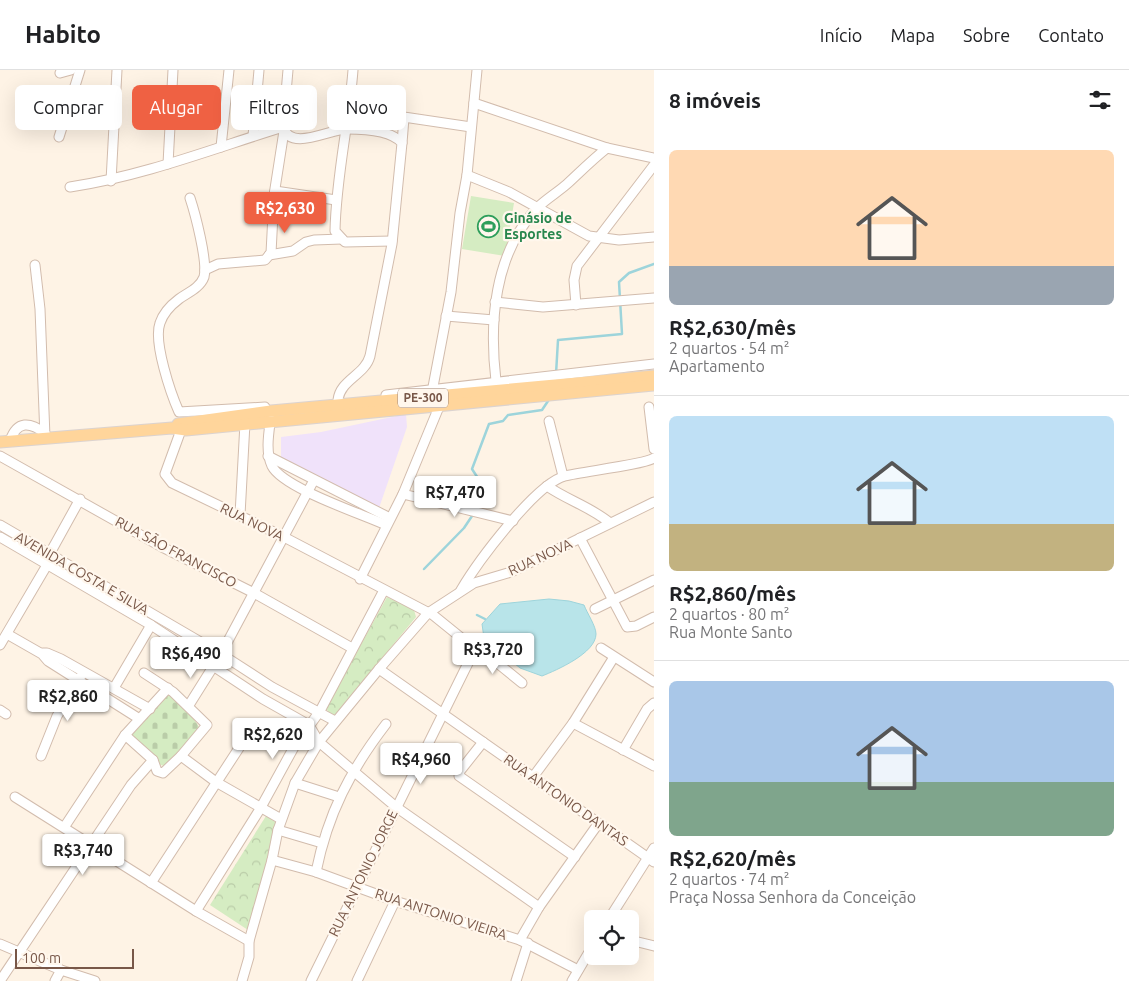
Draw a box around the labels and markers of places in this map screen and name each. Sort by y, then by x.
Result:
pin: R$2,630 [239,191,331,234]
place label: Ginásio de Esportes [504,210,572,242]
sports icon: Ginásio de Esportes [476,214,500,238]
pin: R$7,470 [409,476,501,518]
pin: R$3,720 [447,632,539,675]
pin: R$6,490 [145,636,237,679]
pin: R$2,860 [22,680,114,722]
pin: R$2,620 [227,718,319,760]
pin: R$4,960 [375,742,467,785]
pin: R$3,740 [37,834,129,876]

